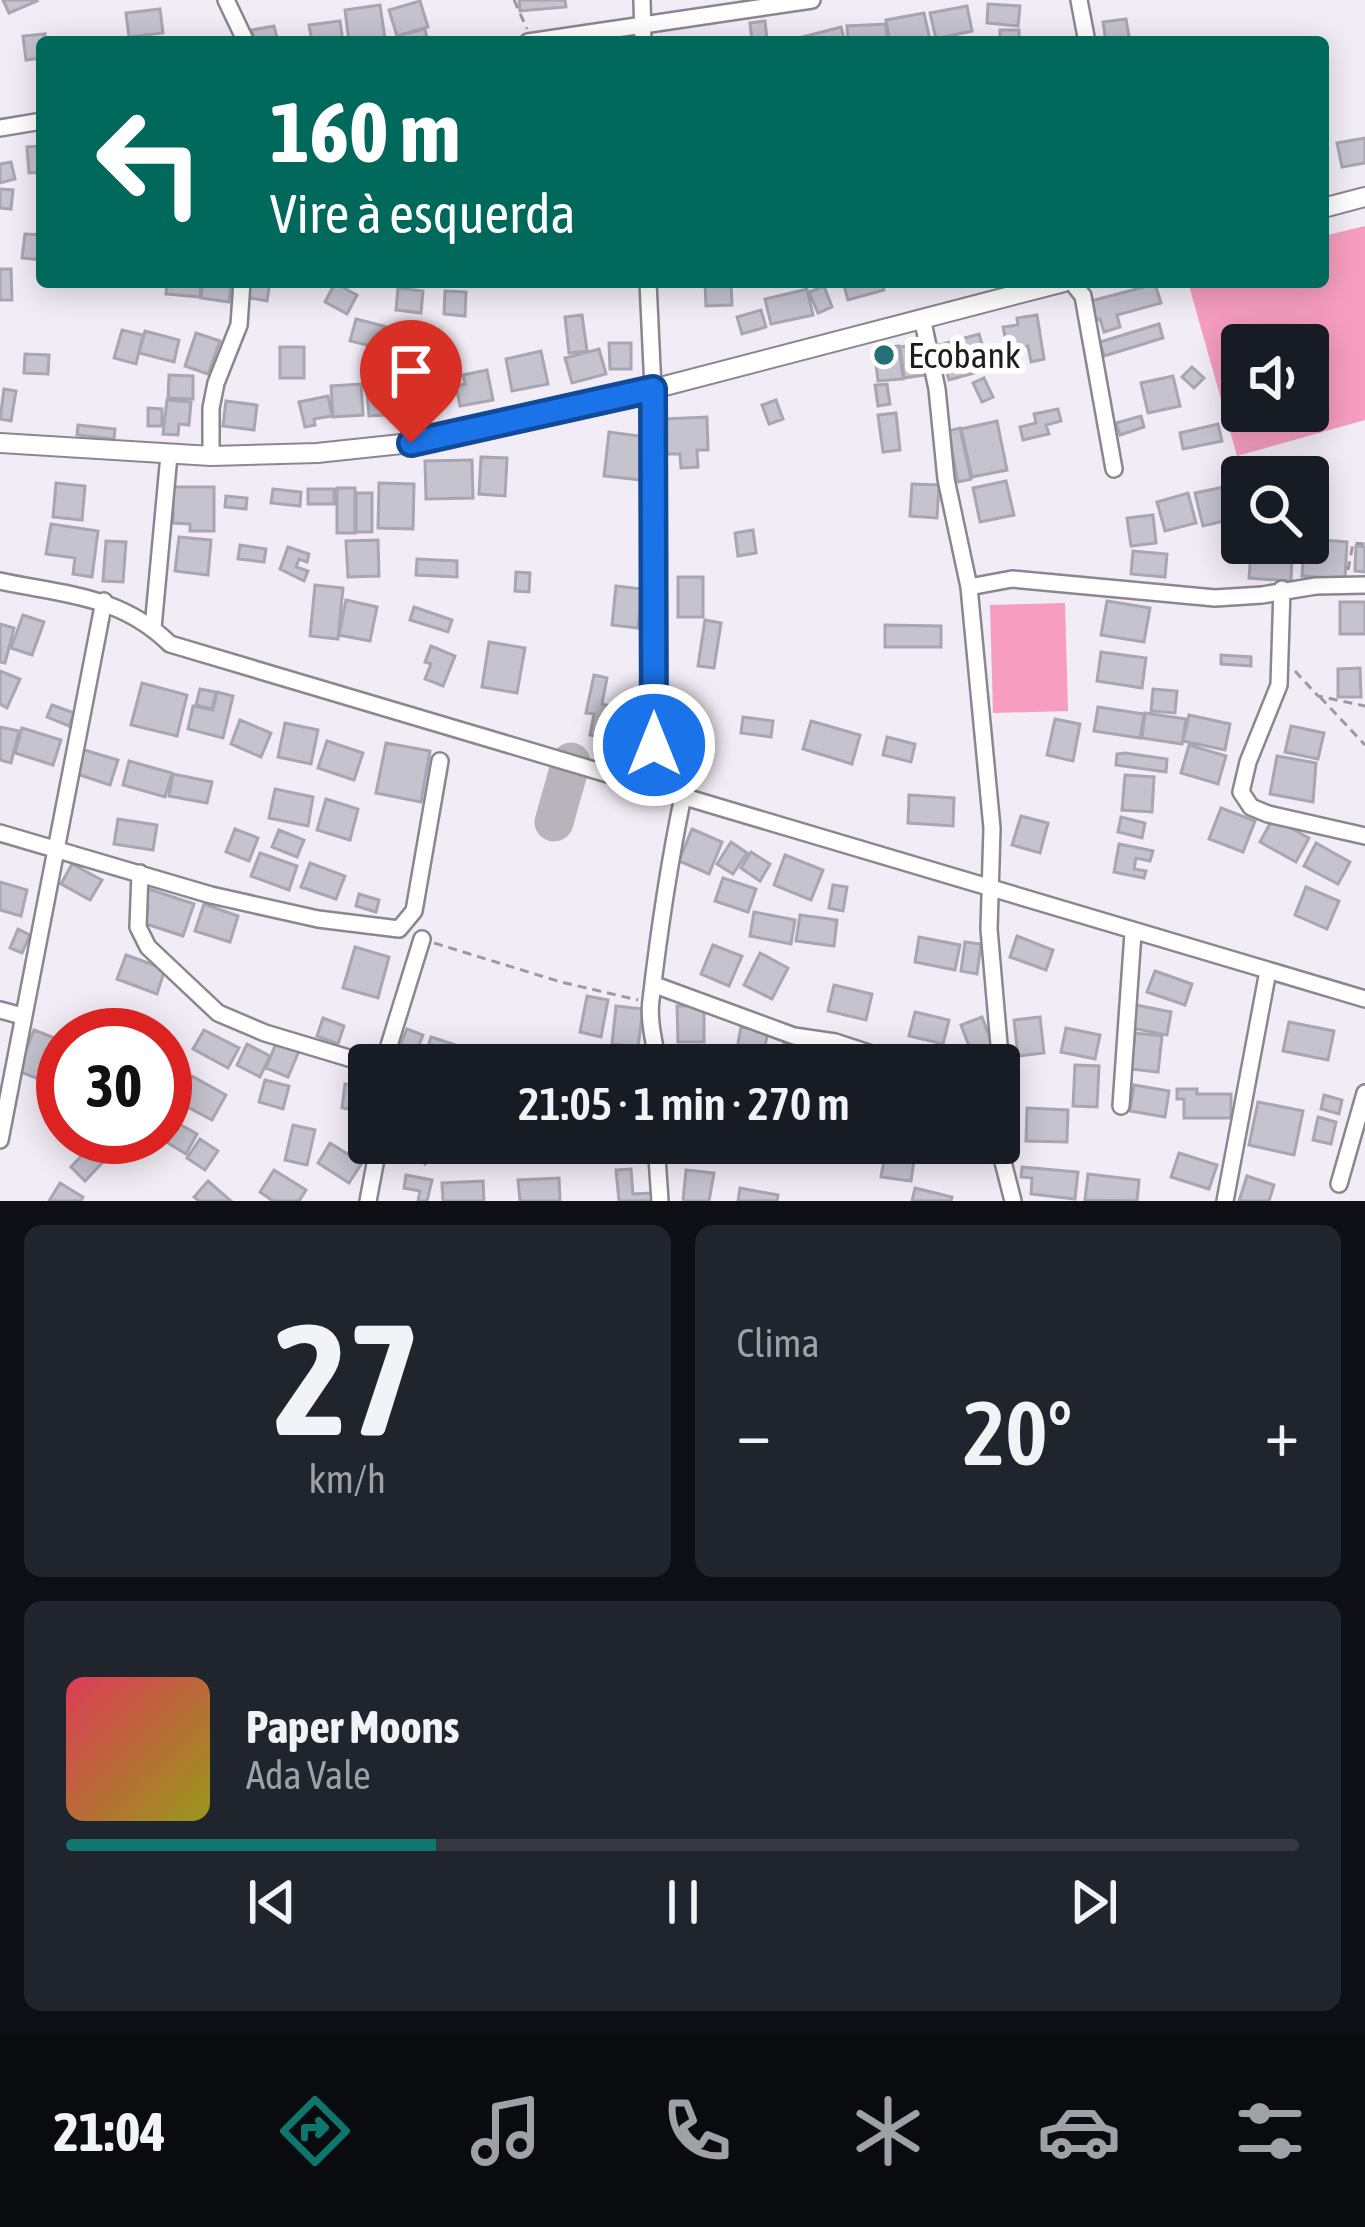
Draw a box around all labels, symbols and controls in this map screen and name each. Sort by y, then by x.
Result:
icon: left [72,84,228,240]
text: 160 m [270,84,460,180]
text: Vire à esquerda [270,183,576,244]
pin [360,320,462,443]
map controls [1221,324,1329,564]
button: sound [1221,324,1329,432]
place label: Ecobank [908,334,1021,376]
icon: arrive [378,338,444,404]
marker: Ecobank [871,342,897,368]
button: search [1221,456,1329,564]
position arrow [591,682,717,808]
speed limit sign: 30 [36,1008,192,1164]
text: 21:05 · 1 min · 270 m [518,1078,850,1130]
text: 27 [274,1289,421,1468]
text: Clima [737,1321,820,1365]
text: 20° [963,1381,1072,1484]
text: − [737,1394,771,1470]
text: + [1265,1394,1299,1470]
text: km/h [309,1457,386,1501]
text: Paper Moons [246,1701,459,1753]
text: Ada Vale [246,1753,371,1797]
icon: previous [239,1869,305,1935]
icon: pause [650,1869,716,1935]
icon: next [1061,1869,1127,1935]
icon: directions [273,2089,357,2173]
icon: music [464,2089,548,2173]
icon: phone [655,2089,739,2173]
icon: climate [846,2089,930,2173]
icon: car [1037,2089,1121,2173]
icon: filters [1228,2089,1312,2173]
text: 21:04 [53,2101,166,2162]

